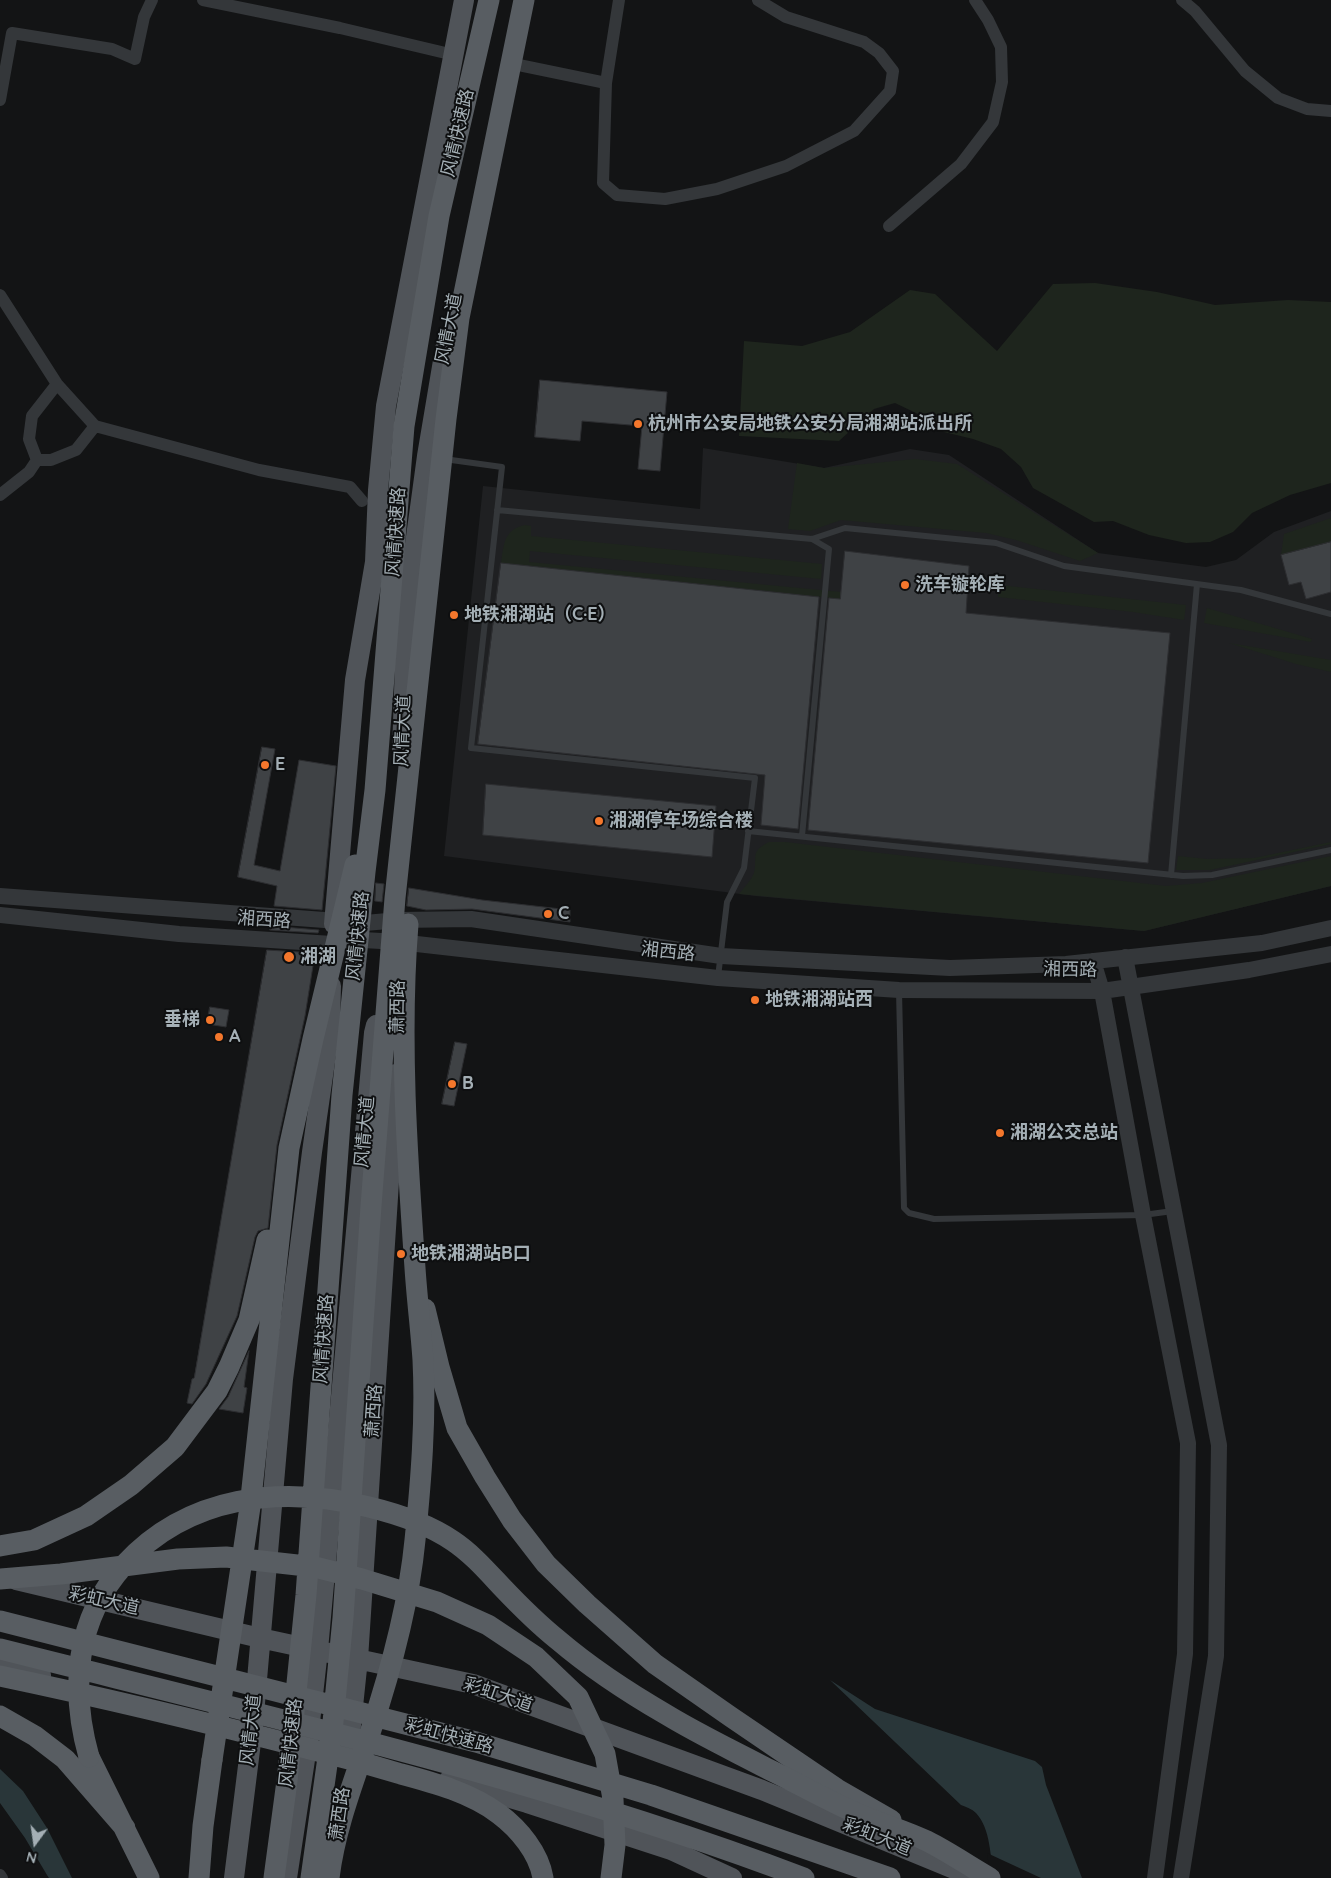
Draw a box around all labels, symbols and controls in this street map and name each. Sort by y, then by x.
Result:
street label: 风情快速路 [437,87,479,179]
street label: 风情大道 [432,292,466,366]
place label: 杭州市公安局地铁公安分局湘湖站派出所 [648,413,972,435]
marker: 杭州市公安局地铁公安分局湘湖站派出所 [632,418,644,430]
street label: 风情快速路 [382,486,410,578]
place label: 洗车镟轮库 [915,574,1005,596]
marker: 洗车镟轮库 [899,579,911,591]
place label: 地铁湘湖站（C·E） [464,604,616,626]
marker: 地铁湘湖站（C·E） [448,609,460,621]
street label: 风情大道 [391,695,415,767]
place label: E [275,754,285,776]
marker: E [259,759,271,771]
place label: 湘湖停车场综合楼 [609,810,753,832]
marker: 湘湖停车场综合楼 [593,815,605,827]
street label: 风情快速路 [343,890,373,982]
place label: C [558,903,569,925]
street label: 湘西路 [236,907,292,933]
marker: C [542,908,554,920]
street label: 湘西路 [640,938,696,966]
place label: 湘湖 [300,946,336,968]
marker: 湘湖 [282,950,296,964]
street label: 湘西路 [1043,959,1097,981]
street label: 萧西路 [387,980,409,1034]
place label: 地铁湘湖站西 [765,989,873,1011]
marker: 地铁湘湖站西 [749,994,761,1006]
place label: 垂梯 [164,1009,200,1031]
marker: 垂梯 [204,1014,216,1026]
place label: A [229,1026,241,1048]
marker: A [213,1031,225,1043]
place label: B [462,1073,474,1095]
marker: B [446,1078,458,1090]
street label: 风情大道 [351,1095,379,1169]
place label: 湘湖公交总站 [1010,1122,1118,1144]
marker: 湘湖公交总站 [994,1127,1006,1139]
place label: 地铁湘湖站B口 [411,1243,531,1265]
marker: 地铁湘湖站B口 [395,1248,407,1260]
street label: 风情快速路 [310,1293,338,1385]
street label: 萧西路 [361,1383,387,1439]
street label: 彩虹大道 [66,1582,142,1620]
street label: 彩虹大道 [460,1673,536,1717]
street label: 风情大道 [236,1693,266,1767]
street label: 风情快速路 [276,1697,306,1789]
street label: 彩虹快速路 [403,1714,495,1758]
street label: 萧西路 [326,1786,354,1842]
street label: 彩虹大道 [840,1814,914,1860]
north arrow [10,1818,60,1868]
text: N [24,1848,39,1868]

